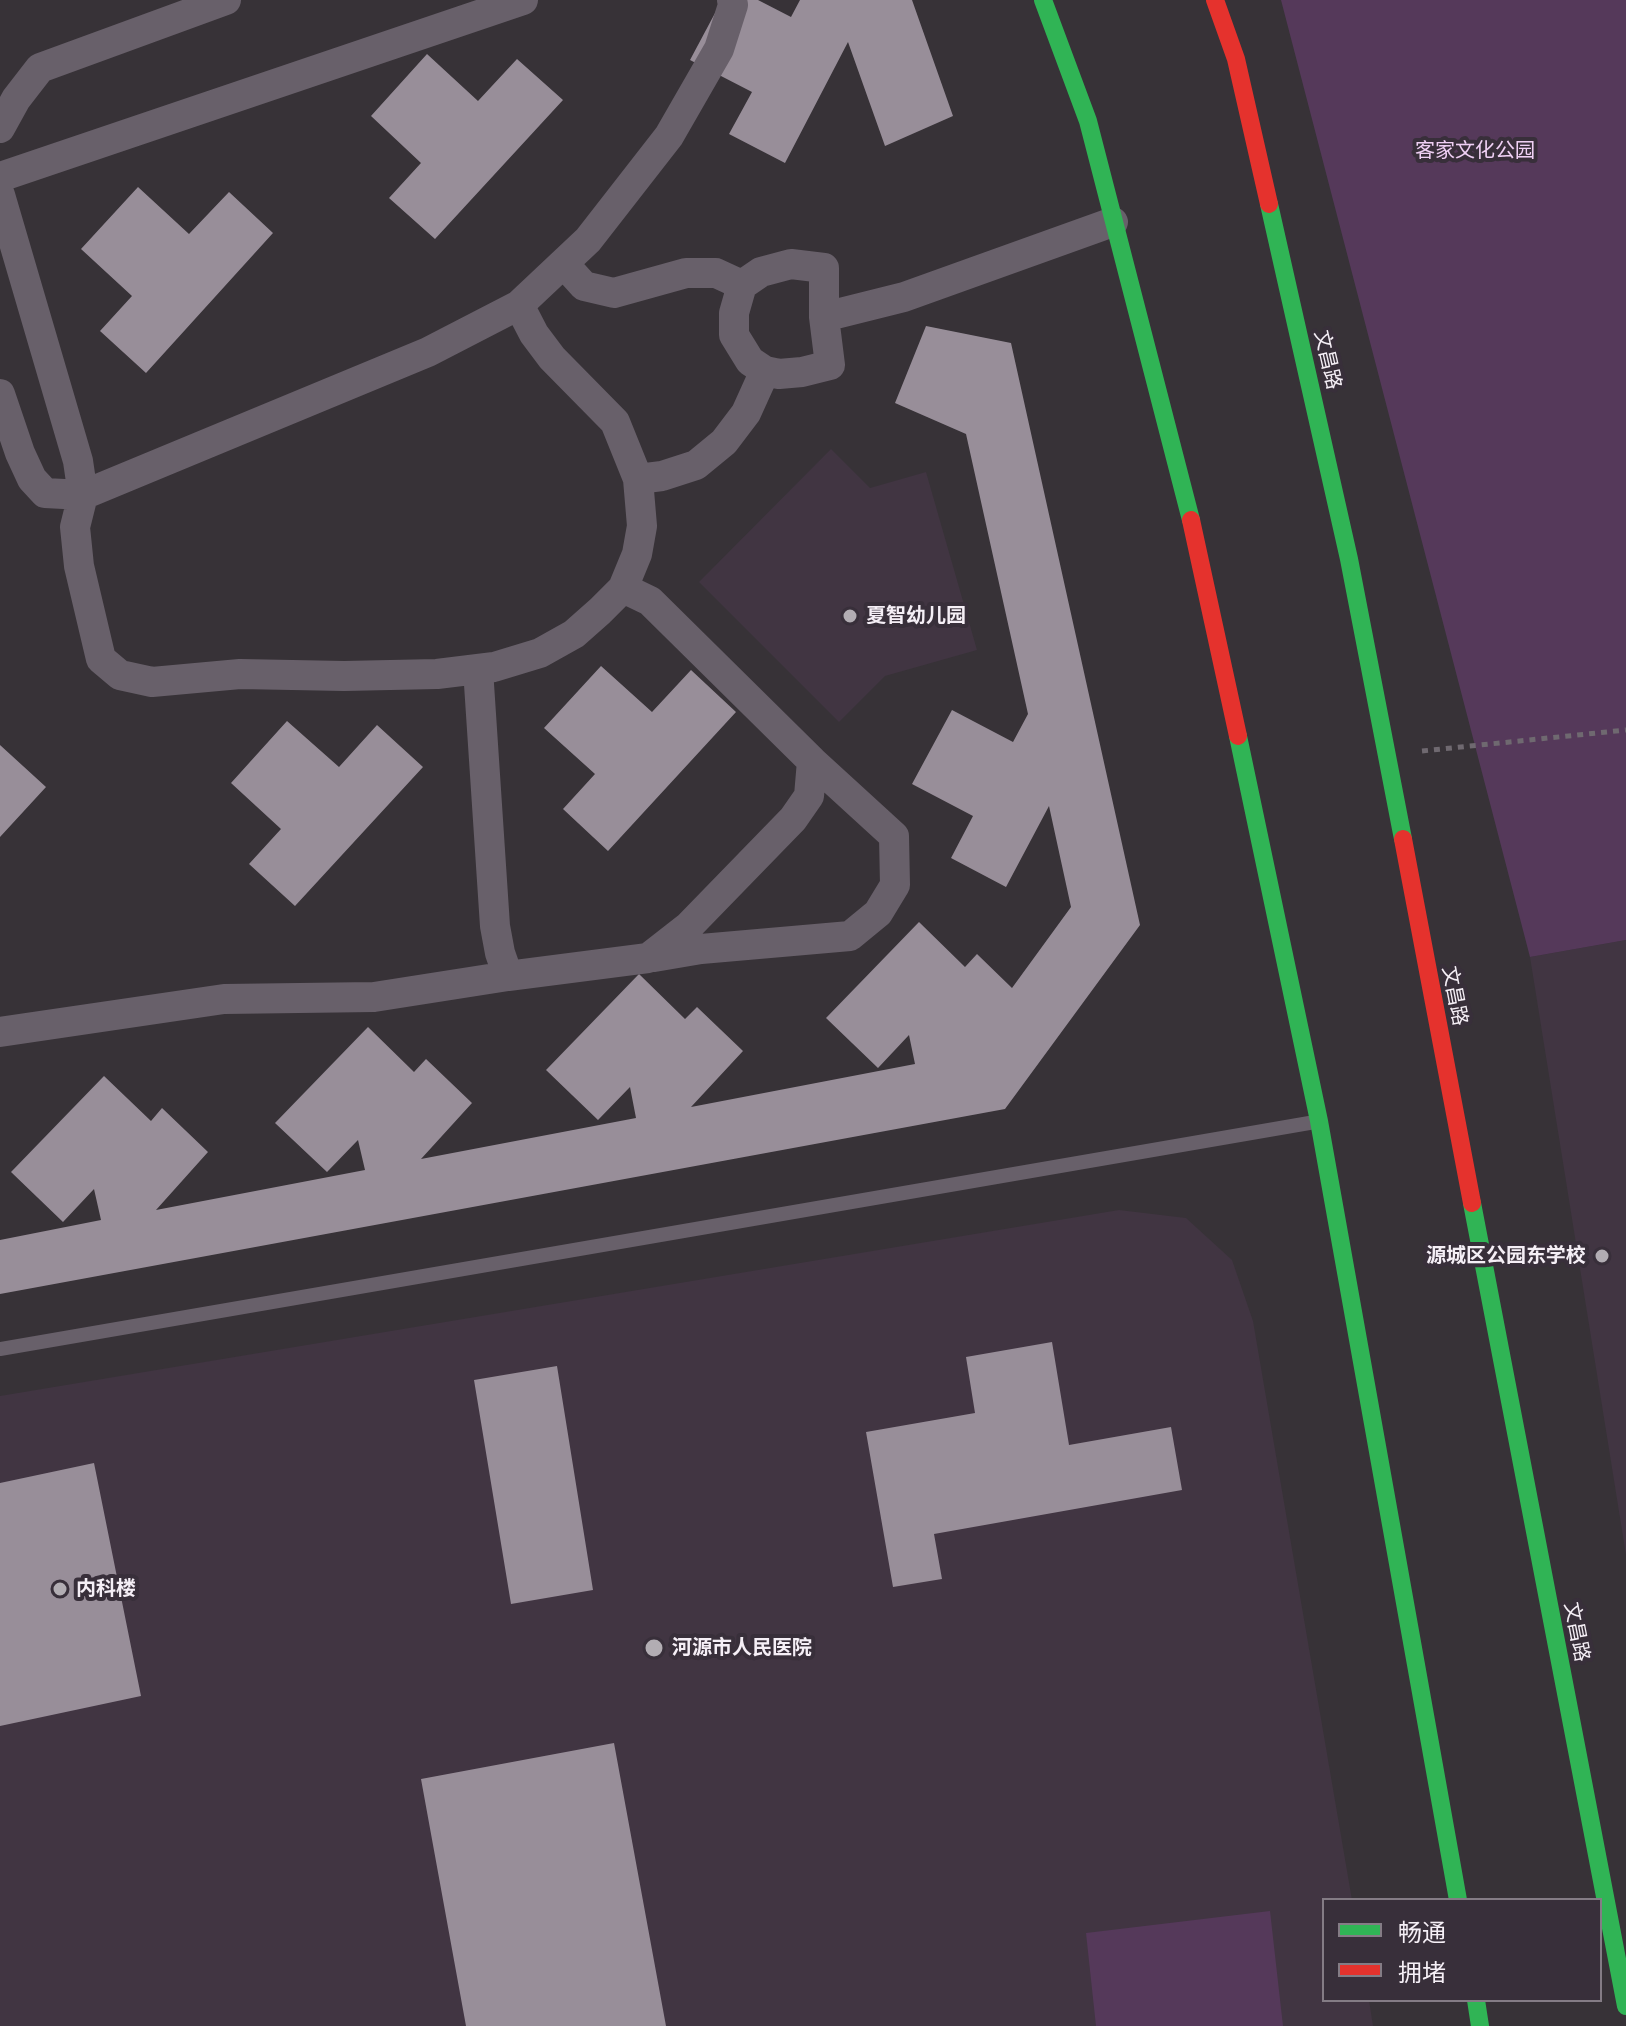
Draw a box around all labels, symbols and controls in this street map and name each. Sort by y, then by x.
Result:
park label: 客家文化公园 [1415,139,1535,163]
street label: 文昌路 [1309,328,1345,392]
place label: 夏智幼儿园 [866,604,966,628]
marker: 夏智幼儿园 [841,607,859,625]
street label: 文昌路 [1436,964,1472,1028]
place label: 源城区公园东学校 [1426,1244,1586,1268]
marker: 源城区公园东学校 [1593,1247,1611,1265]
place label: 内科楼 [76,1577,136,1601]
marker: 内科楼 [51,1580,69,1598]
street label: 文昌路 [1558,1600,1594,1664]
place label: 河源市人民医院 [672,1636,812,1660]
marker: 河源市人民医院 [643,1637,665,1659]
legend [1322,1898,1602,2002]
text: 畅通 [1398,1915,1446,1948]
text: 拥堵 [1398,1955,1446,1988]

